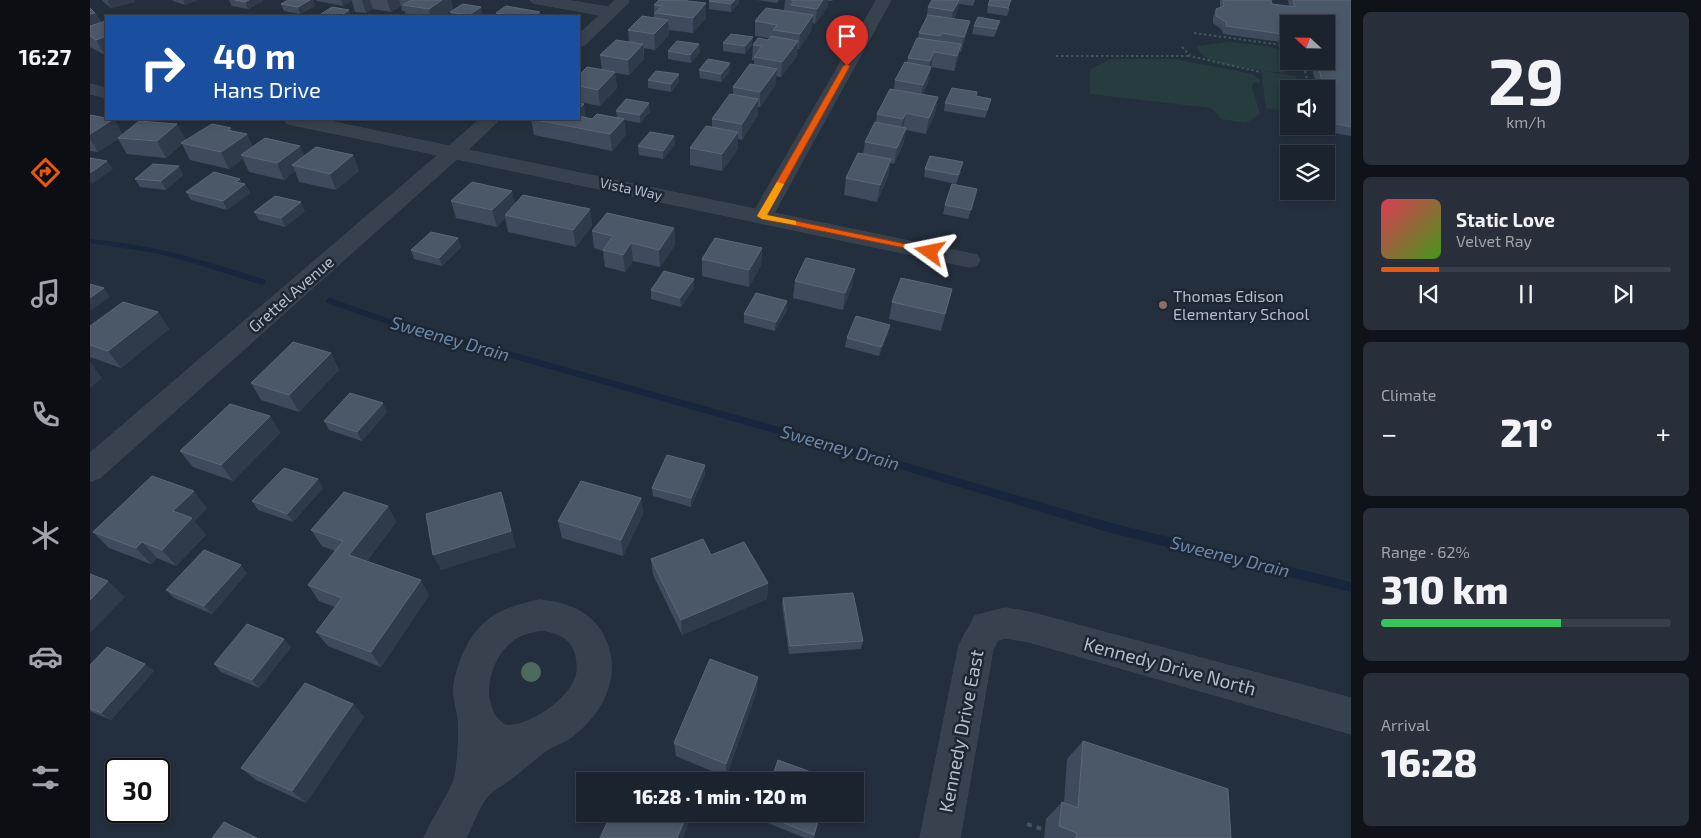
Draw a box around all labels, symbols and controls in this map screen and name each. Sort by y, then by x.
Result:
pin [826,15,868,66]
north arrow [1280,15,1335,70]
map controls [1280,15,1335,200]
icon: arrive [833,22,861,50]
text: 40 m [213,34,296,76]
icon: right [130,35,195,100]
text: 29 [1488,40,1564,118]
text: 16:27 [19,43,71,69]
text: Hans Drive [213,76,321,102]
button: sound [1280,80,1335,135]
text: km/h [1506,112,1546,131]
button: layers [1280,145,1335,200]
icon: directions [28,155,63,190]
street label: Vista Way [598,174,664,204]
text: Static Love [1456,208,1555,231]
position arrow [903,225,955,277]
text: Velvet Ray [1456,231,1532,250]
street label: Grettel Avenue [244,251,337,336]
icon: music [28,276,63,311]
icon: previous [1415,280,1443,308]
icon: pause [1512,280,1540,308]
icon: next [1609,280,1637,308]
place label: Thomas Edison Elementary School [1173,286,1309,323]
marker: Thomas Edison Elementary School [1157,299,1169,311]
water label: Sweeney Drain [388,311,512,365]
text: Climate [1381,385,1436,404]
icon: phone [28,397,63,432]
text: 21° [1500,409,1553,455]
text: − [1381,416,1397,450]
text: + [1656,416,1671,450]
water label: Sweeney Drain [778,420,902,474]
icon: climate [28,518,63,553]
water label: Sweeney Drain [1168,531,1292,582]
text: Range · 62% [1381,542,1470,561]
text: 310 km [1381,566,1508,612]
street label: Kennedy Drive North [1081,631,1259,700]
icon: car [28,639,63,674]
street label: Kennedy Drive East [933,647,988,814]
text: Arrival [1381,715,1430,734]
text: 16:28 [1381,739,1478,785]
speed limit sign: 30 [105,758,170,823]
icon: filters [28,760,63,795]
text: 16:28 · 1 min · 120 m [633,785,807,808]

